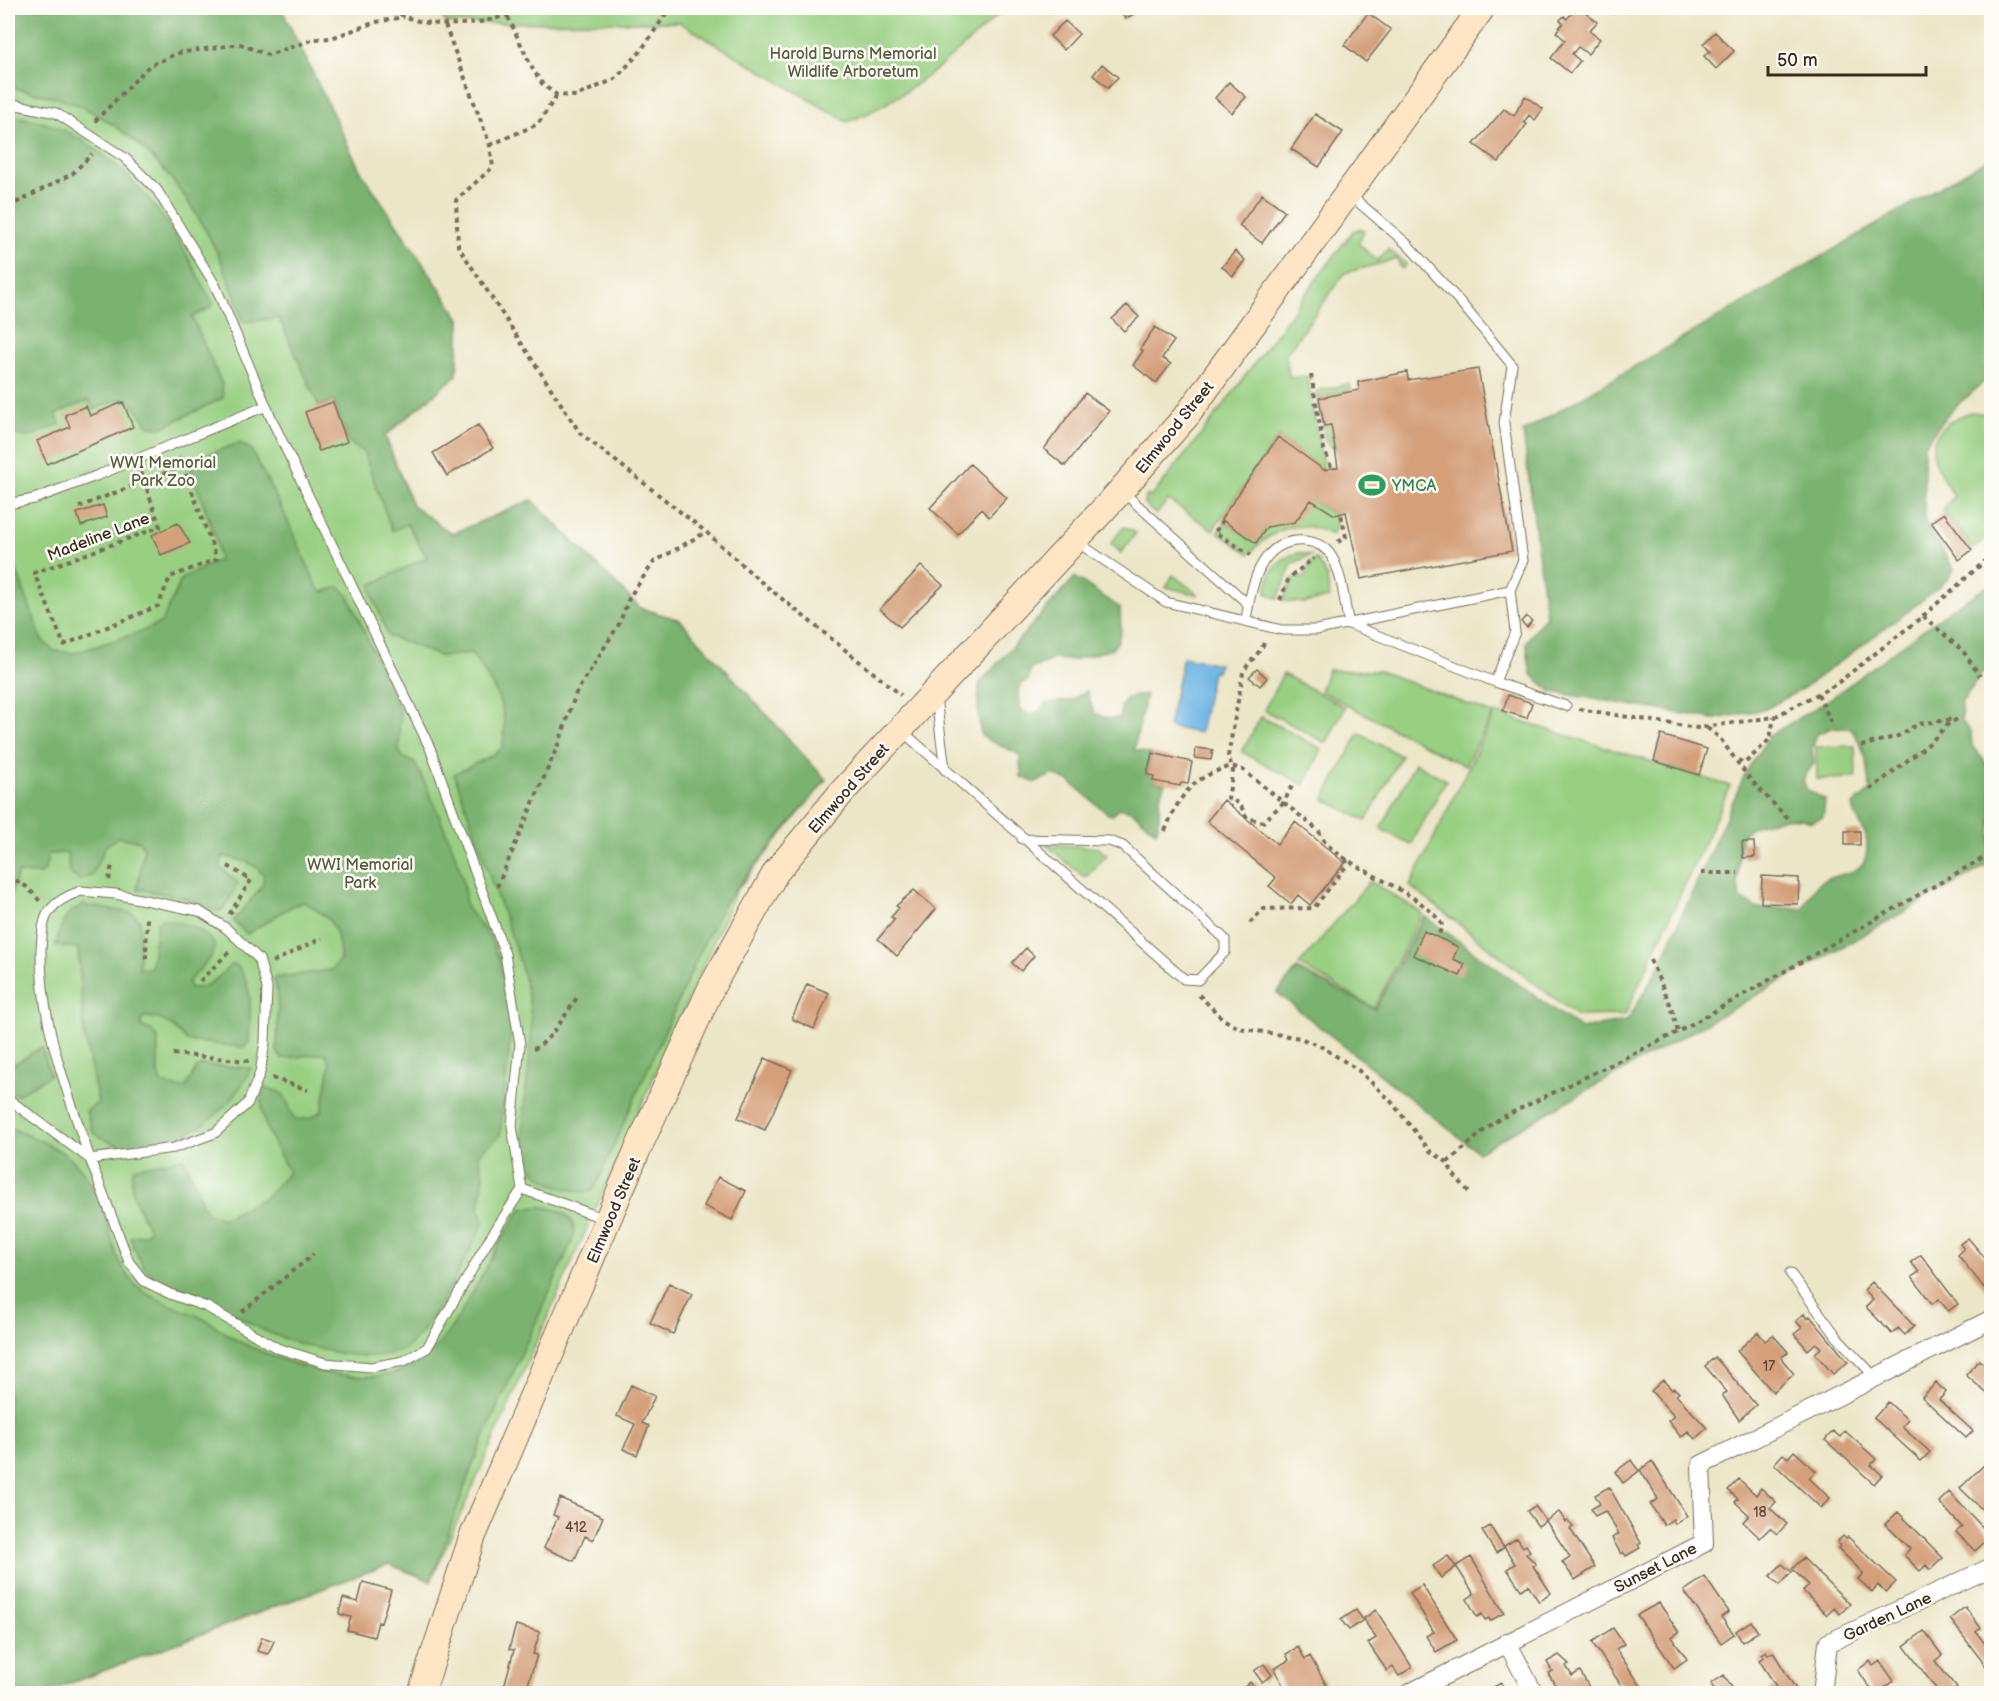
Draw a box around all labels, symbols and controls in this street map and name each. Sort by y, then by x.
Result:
scale bar [1768,39,1926,77]
park label: Harold Burns Memorial Wildlife Arboretum [770,45,936,82]
text: 50 m [1777,50,1818,71]
street label: Elmwood Street [1132,378,1218,478]
park label: WWI Memorial Park Zoo [110,454,216,491]
sports icon: YMCA [1357,470,1387,500]
place label: YMCA [1391,477,1437,496]
street label: Madeline Lane [45,509,153,566]
street label: Elmwood Street [805,740,893,838]
park label: WWI Memorial Park [307,856,413,893]
street label: Elmwood Street [584,1155,645,1266]
house number: 17 [1763,1358,1775,1375]
house number: 18 [1753,1504,1767,1521]
house number: 412 [565,1519,588,1536]
street label: Sunset Lane [1611,1539,1701,1597]
street label: Garden Lane [1841,1589,1935,1646]

